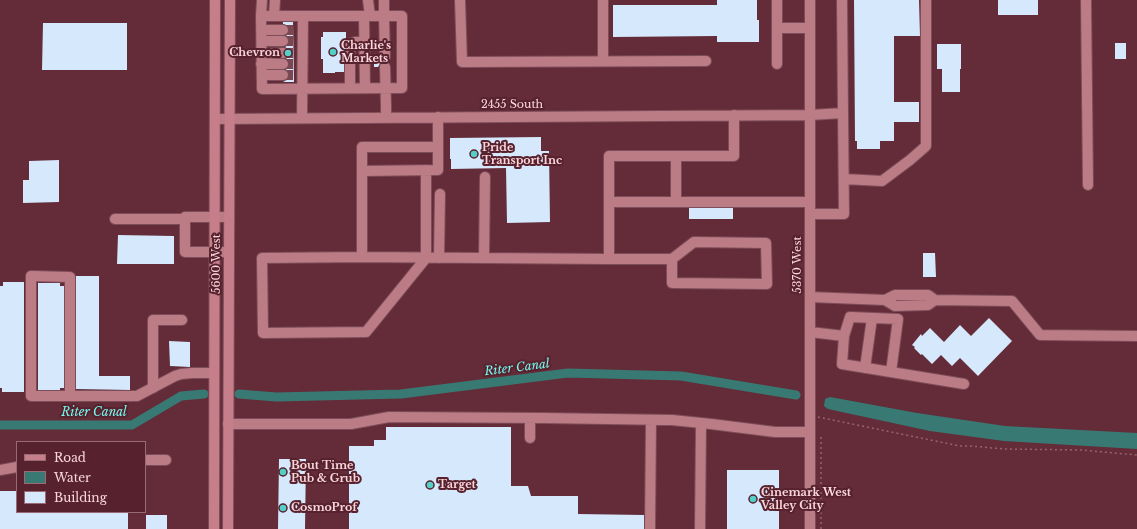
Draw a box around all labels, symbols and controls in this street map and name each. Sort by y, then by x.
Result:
place label: Charlie's Markets [341,39,391,65]
place label: Chevron [229,46,280,60]
marker: Charlie's Markets [328,47,338,57]
marker: Chevron [283,48,293,58]
street label: 2455 South [481,98,543,112]
place label: Pride Transport Inc [482,141,562,167]
marker: Pride Transport Inc [469,149,479,159]
street label: 5600 West [210,234,224,294]
street label: 5370 West [791,236,805,294]
water label: Riter Canal [484,357,550,379]
water label: Riter Canal [61,406,127,420]
legend [16,441,146,513]
text: Road [54,450,86,465]
place label: Bout Time Pub & Grub [291,459,360,485]
marker: Bout Time Pub & Grub [278,467,288,477]
text: Water [54,470,91,485]
place label: Target [438,478,476,492]
marker: Target [425,480,435,490]
place label: Cinemark West Valley City [761,486,851,512]
text: Building [54,490,107,505]
marker: Cinemark West Valley City [748,494,758,504]
place label: CosmoProf [291,501,357,515]
marker: CosmoProf [278,503,288,513]

